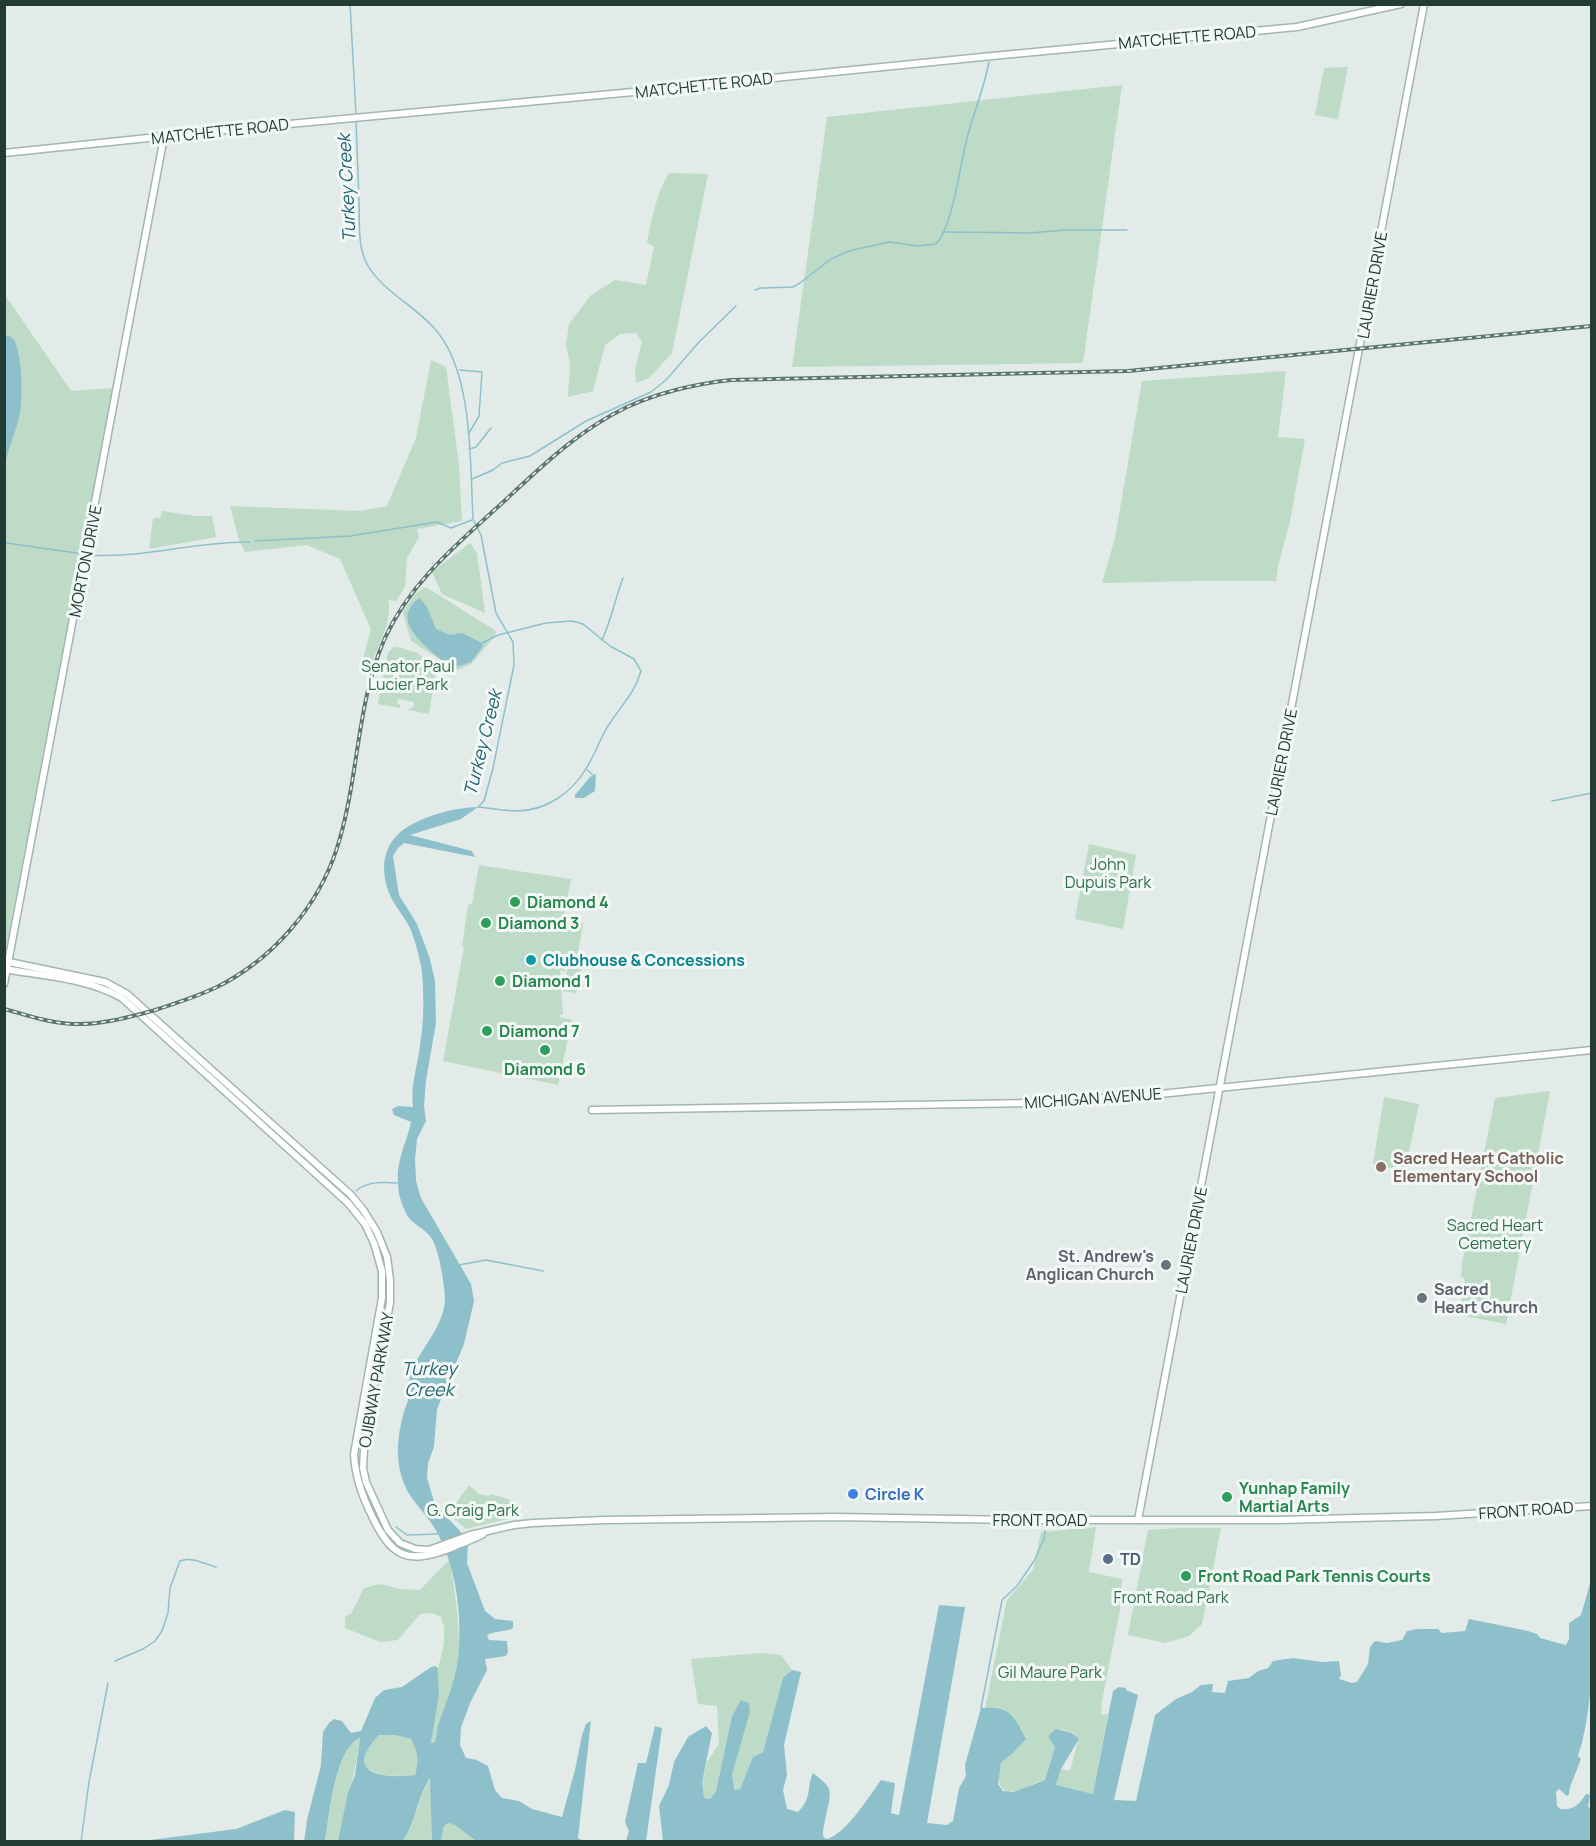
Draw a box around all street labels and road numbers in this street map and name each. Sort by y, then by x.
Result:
street label: MATCHETTE ROAD [1117,20,1257,54]
street label: MATCHETTE ROAD [634,67,774,103]
street label: MATCHETTE ROAD [150,113,290,149]
street label: LAURIER DRIVE [1352,230,1392,340]
street label: MORTON DRIVE [63,503,107,619]
street label: LAURIER DRIVE [1260,707,1302,817]
street label: MICHIGAN AVENUE [1024,1082,1162,1114]
street label: LAURIER DRIVE [1170,1185,1212,1295]
street label: OJIBWAY PARKWAY [353,1311,399,1449]
street label: FRONT ROAD [1478,1496,1574,1524]
street label: FRONT ROAD [992,1509,1088,1531]

